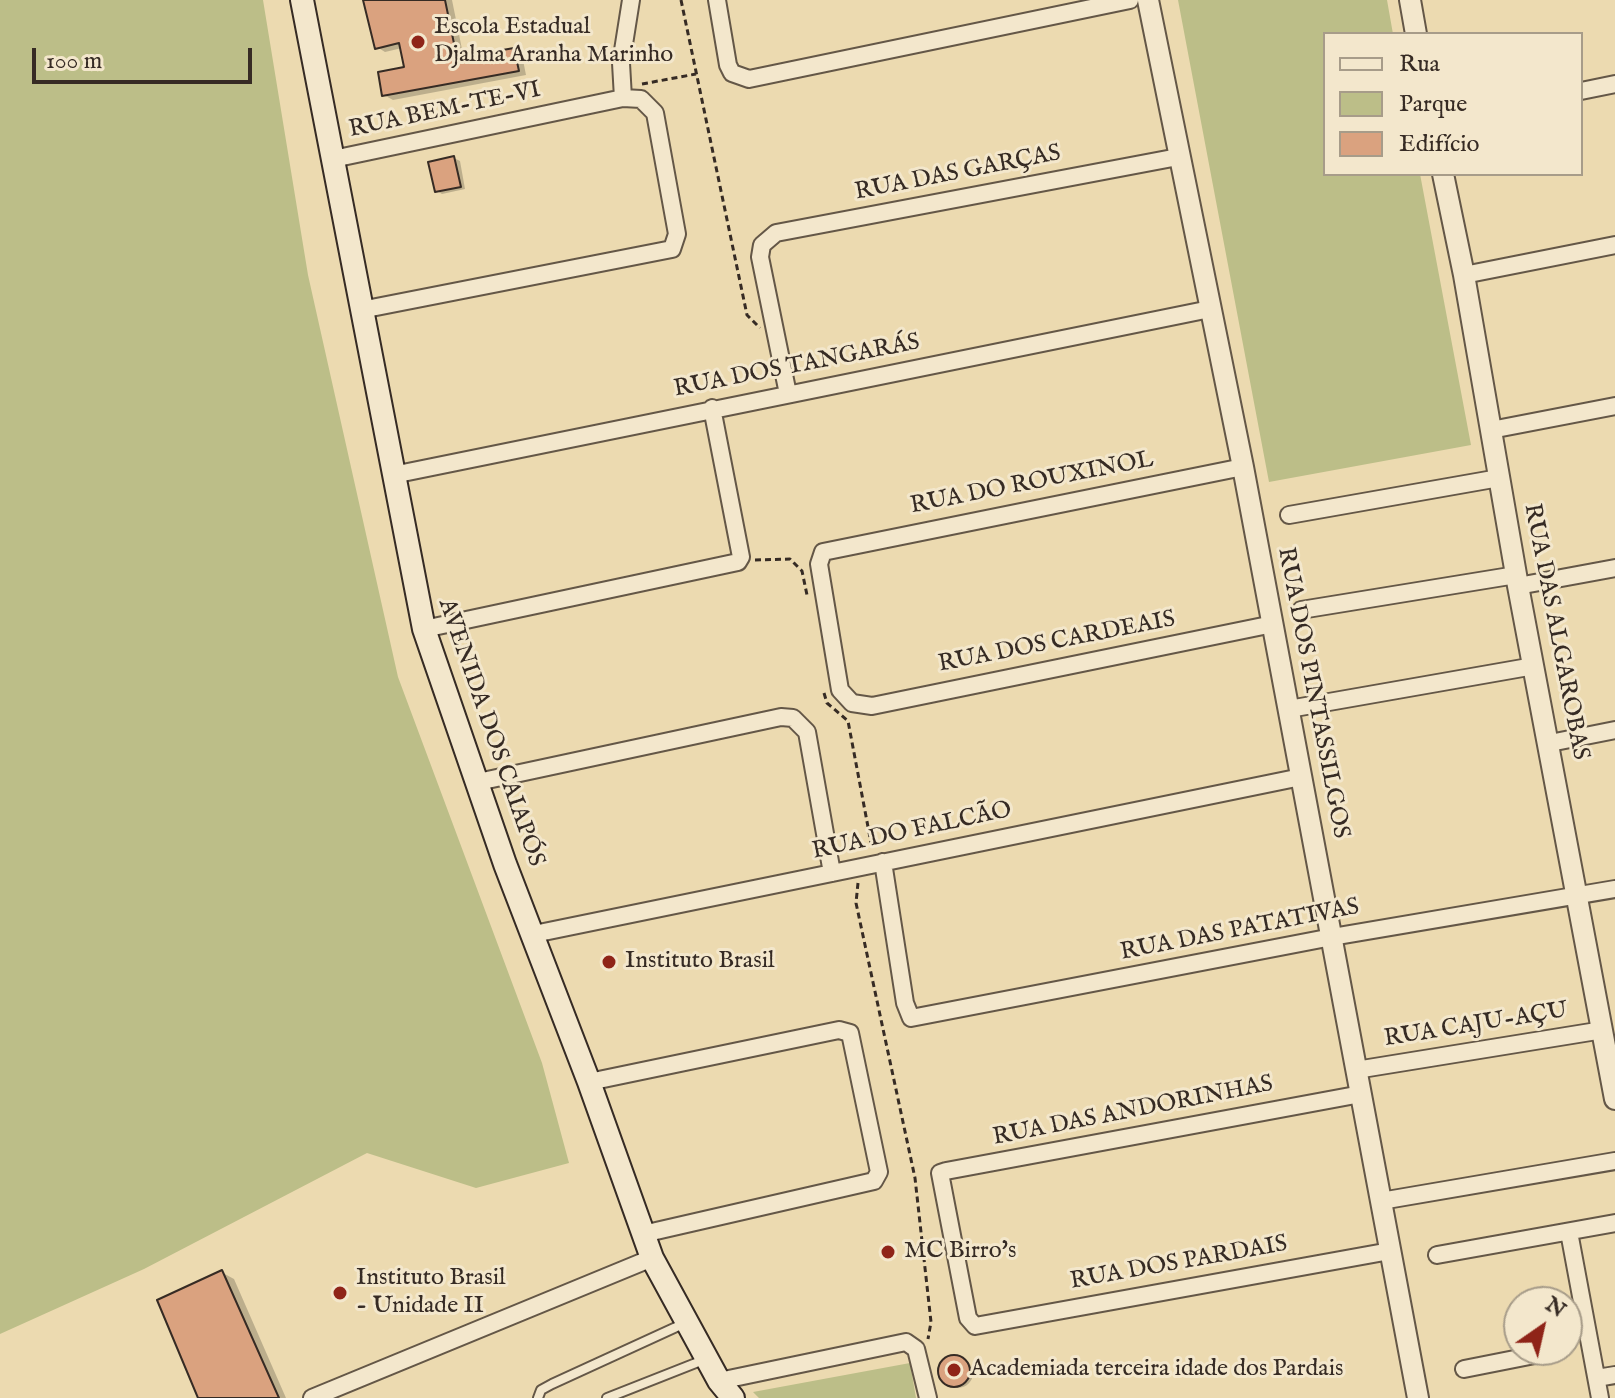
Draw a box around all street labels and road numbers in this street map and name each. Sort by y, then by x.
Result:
street label: RUA BEM-TE-VI [346,77,544,145]
street label: RUA DAS GARÇAS [853,140,1063,208]
street label: RUA DOS TANGARÁS [672,329,922,405]
street label: RUA DO ROUXINOL [908,446,1156,522]
street label: RUA DAS ALGAROBAS [1516,501,1594,763]
street label: RUA DOS PINTASSILGOS [1270,545,1354,841]
street label: AVENIDA DOS CAIAPÓS [431,595,549,871]
street label: RUA DOS CARDEAIS [936,606,1178,680]
street label: RUA DO FALCÃO [810,797,1014,867]
street label: RUA DAS PATATIVAS [1118,894,1362,968]
street label: RUA CAJU-AÇU [1382,997,1570,1055]
street label: RUA DAS ANDORINHAS [990,1071,1276,1153]
street label: RUA DOS PARDAIS [1068,1231,1290,1297]

